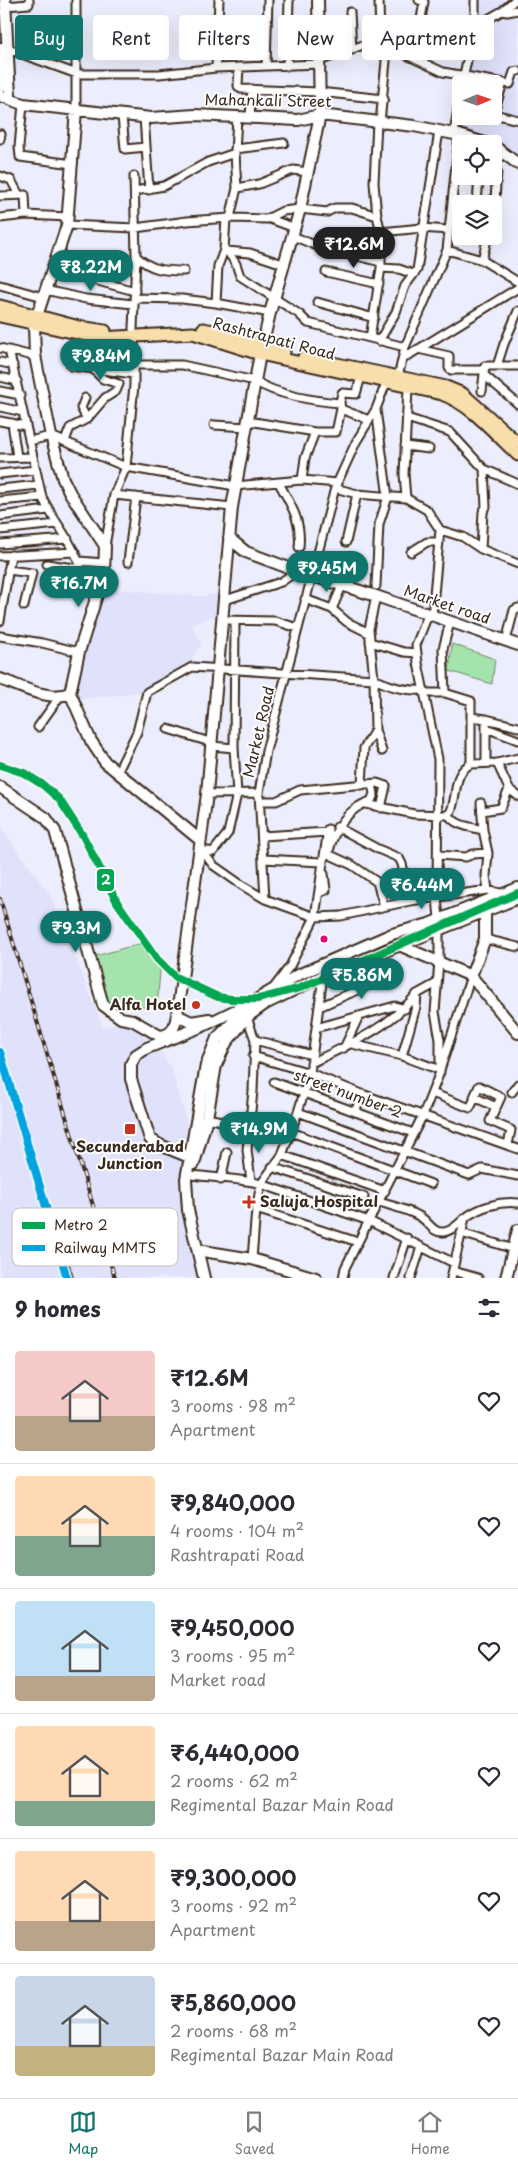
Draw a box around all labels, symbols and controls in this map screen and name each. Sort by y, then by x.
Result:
chip: Buy [15,15,83,60]
chip: Rent [93,15,169,60]
chip: Filters [179,15,268,60]
chip: New [278,15,352,60]
chip: Apartment [362,15,494,60]
north arrow [452,75,502,125]
map controls [452,75,502,245]
street label: Mahankali Street [204,87,332,112]
button: locate [452,135,502,185]
button: layers [452,195,502,245]
pin: ₹12.6M [313,226,395,269]
text: ₹12.6M [324,231,384,255]
pin: ₹8.22M [50,250,132,292]
text: ₹8.22M [60,254,122,278]
street label: Rashtrapati Road [211,310,338,365]
pin: ₹9.84M [60,338,142,381]
text: ₹9.84M [71,343,131,367]
pin: ₹9.45M [286,550,368,593]
text: ₹9.45M [297,555,357,579]
pin: ₹16.7M [38,566,120,608]
text: ₹16.7M [51,570,107,594]
street label: Market road [401,578,494,629]
street label: Market Road [236,684,279,780]
line badge: 2 [96,868,115,892]
pin: ₹6.44M [381,868,463,910]
text: 2 [101,869,111,890]
text: ₹6.44M [391,872,453,896]
pin: ₹9.3M [41,910,111,953]
text: ₹9.3M [51,915,101,939]
unlabelled marker [319,934,329,944]
pin: ₹5.86M [321,958,403,1000]
text: ₹5.86M [332,962,392,986]
place label: Alfa Hotel [110,992,186,1015]
marker: Alfa Hotel [190,999,202,1011]
street label: street number 2 [291,1062,406,1123]
pin: ₹14.9M [218,1112,300,1154]
text: ₹14.9M [230,1116,288,1140]
marker: Secunderabad Junction [123,1122,137,1136]
place label: Secunderabad Junction [76,1134,184,1174]
place label: Saluja Hospital [260,1189,378,1212]
marker: Saluja Hospital [242,1195,256,1209]
legend [12,1208,178,1266]
text: Metro 2 [54,1214,108,1235]
text: Railway MMTS [54,1237,156,1258]
text: 9 homes [15,1292,101,1324]
icon: filters [475,1294,503,1322]
text: ₹12.6M [170,1361,249,1393]
icon: home [55,1371,115,1431]
icon: heart [475,1387,503,1415]
text: 3 rooms · 98 m² [170,1393,296,1417]
text: Apartment [170,1417,255,1441]
text: ₹9,840,000 [170,1486,295,1518]
icon: home [55,1496,115,1556]
icon: heart [475,1512,503,1540]
text: 4 rooms · 104 m² [170,1518,304,1542]
text: Rashtrapati Road [170,1542,304,1566]
text: ₹9,450,000 [170,1611,295,1643]
icon: home [55,1621,115,1681]
icon: heart [475,1637,503,1665]
text: 3 rooms · 95 m² [170,1643,295,1667]
text: Market road [170,1667,266,1691]
text: ₹6,440,000 [170,1736,299,1768]
icon: home [55,1746,115,1806]
icon: heart [475,1762,503,1790]
text: 2 rooms · 62 m² [170,1768,298,1792]
text: Regimental Bazar Main Road [170,1792,394,1816]
text: ₹9,300,000 [170,1861,297,1893]
icon: home [55,1871,115,1931]
icon: heart [475,1887,503,1915]
text: 3 rooms · 92 m² [170,1893,297,1917]
text: Apartment [170,1917,255,1941]
text: ₹5,860,000 [170,1986,296,2018]
icon: home [55,1996,115,2056]
icon: heart [475,2012,503,2040]
text: 2 rooms · 68 m² [170,2018,297,2042]
text: Regimental Bazar Main Road [170,2042,394,2066]
tab: Map [68,2108,98,2159]
tab: Saved [235,2108,274,2159]
tab: Home [411,2108,450,2159]

